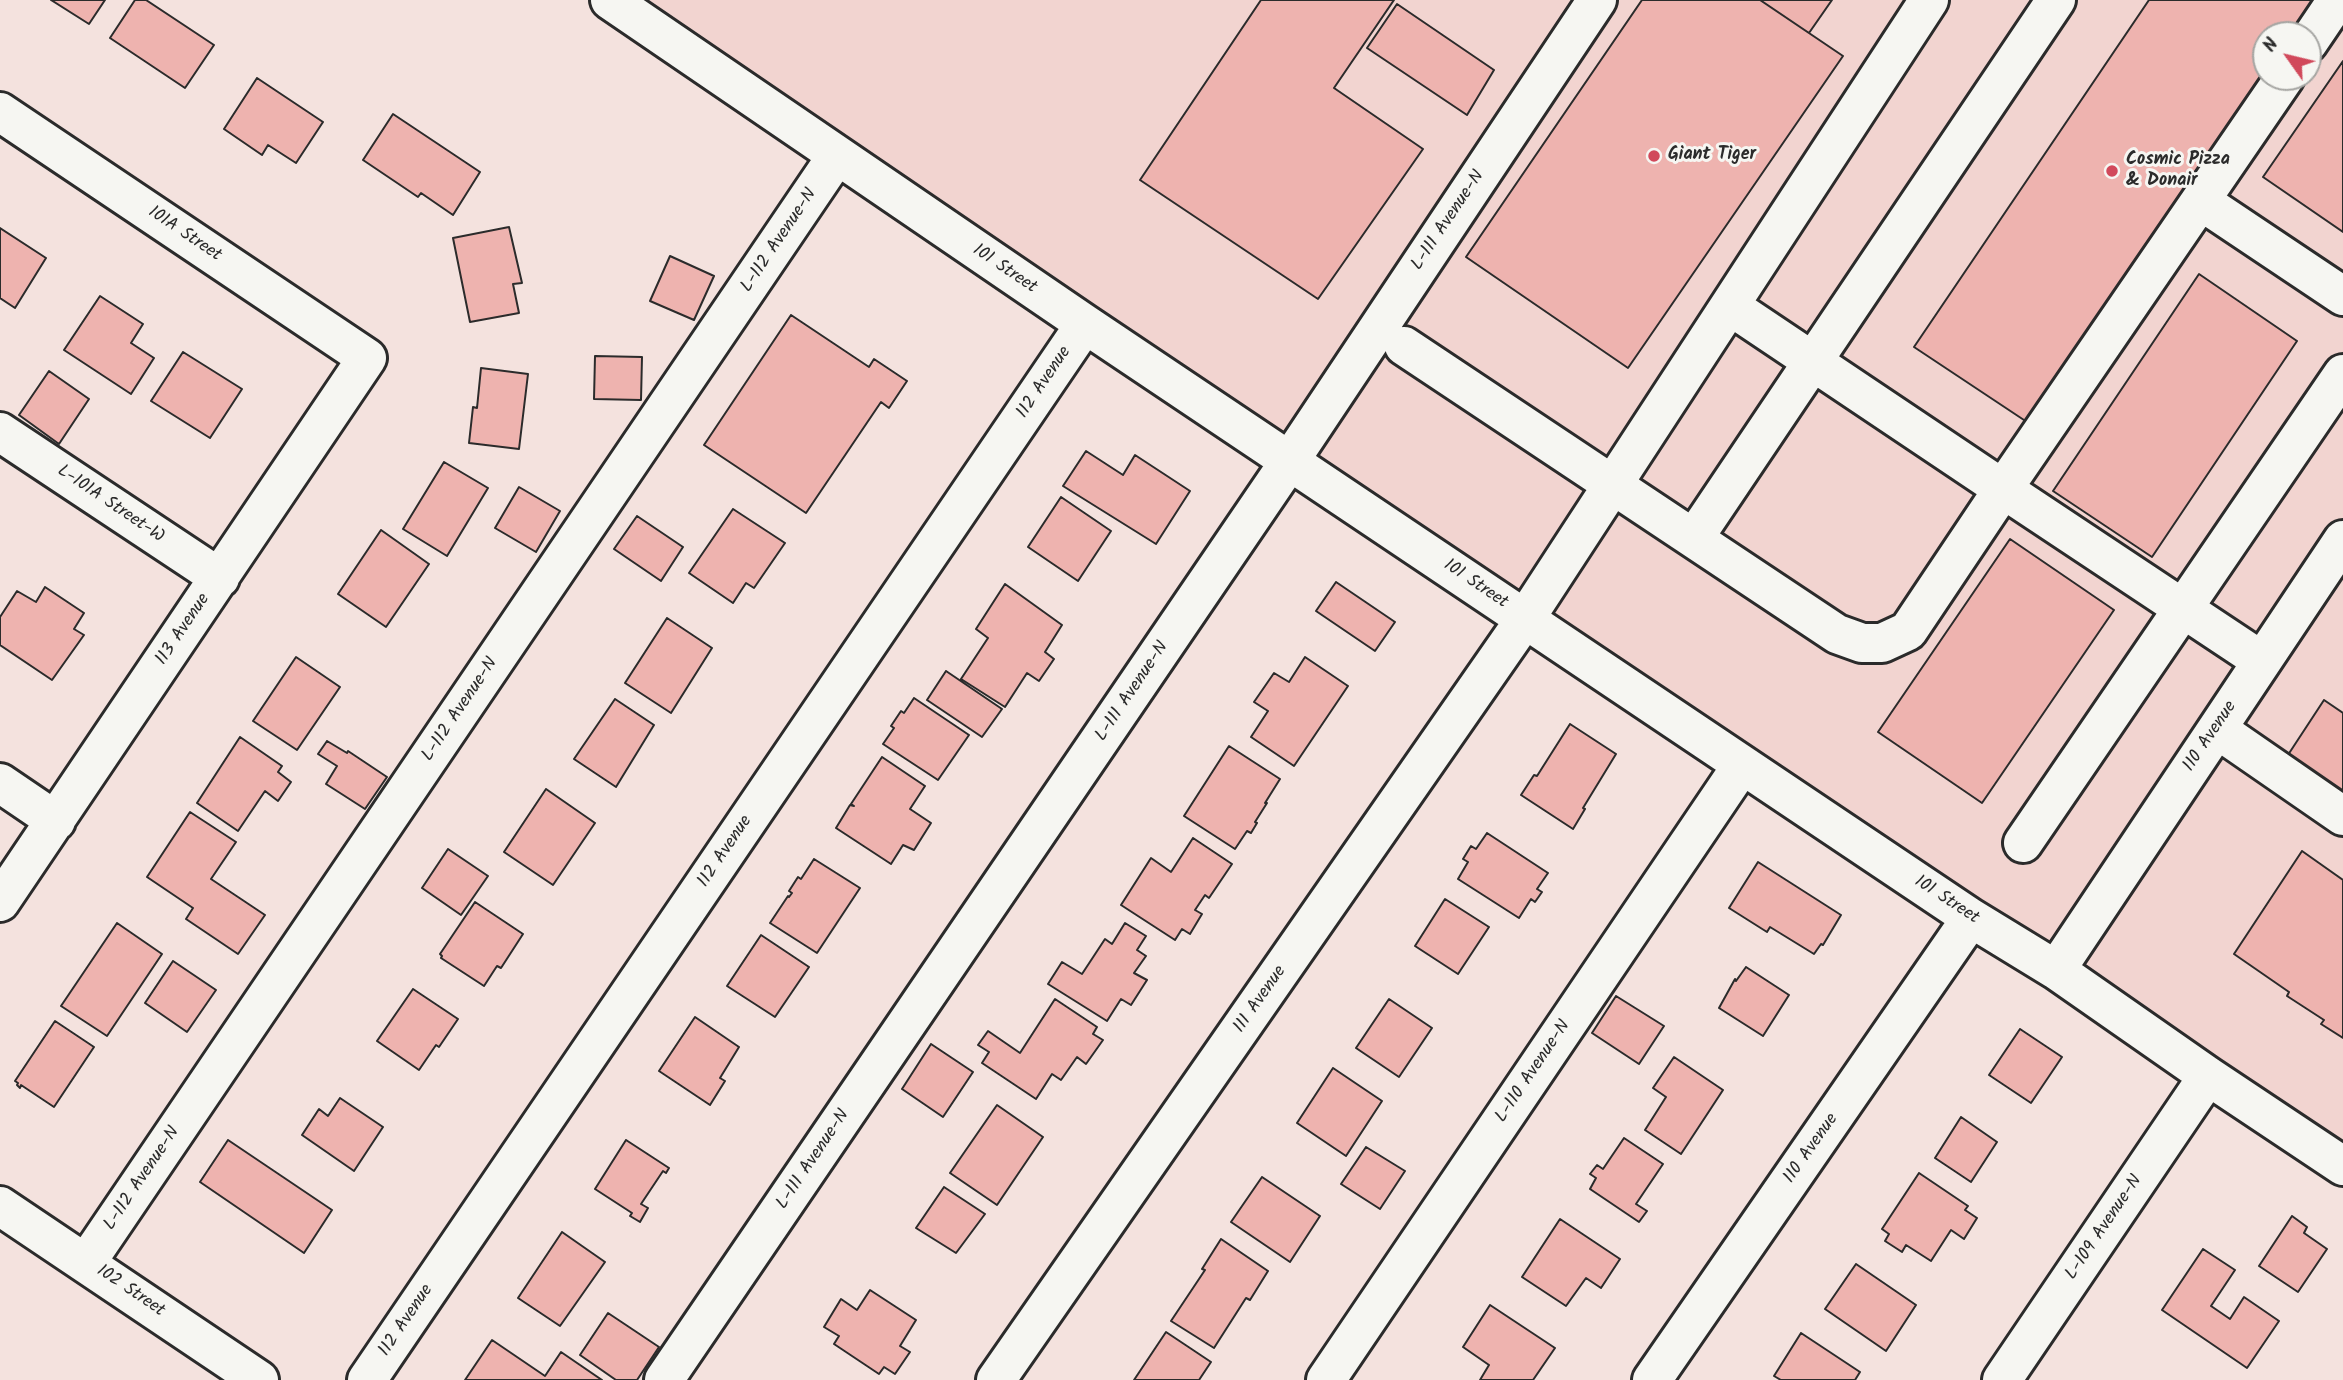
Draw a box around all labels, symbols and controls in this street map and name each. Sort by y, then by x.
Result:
north arrow [2252,21,2322,91]
text: N [2255,32,2287,59]
place label: Giant Tiger [1668,145,1756,167]
marker: Giant Tiger [1646,148,1662,164]
place label: Cosmic Pizza & Donair [2126,150,2230,192]
marker: Cosmic Pizza & Donair [2104,163,2120,179]
street label: L-111 Avenue-N [1408,167,1490,275]
street label: L-112 Avenue-N [737,185,823,297]
street label: 101A Street [143,203,225,267]
street label: 101 Street [968,241,1040,299]
street label: 112 Avenue [1013,343,1077,423]
street label: L-101A Street-W [52,461,168,549]
street label: 101 Street [1439,556,1511,614]
street label: 113 Avenue [152,590,216,670]
street label: L-111 Avenue-N [1092,638,1174,746]
street label: L-112 Avenue-N [418,654,504,766]
street label: 110 Avenue [2180,698,2242,776]
street label: 112 Avenue [694,812,758,892]
street label: 101 Street [1909,872,1983,930]
street label: 111 Avenue [1230,962,1292,1038]
street label: L-110 Avenue-N [1492,1017,1576,1127]
street label: L-111 Avenue-N [773,1106,855,1214]
street label: 110 Avenue [1780,1110,1844,1188]
street label: L-112 Avenue-N [100,1123,186,1235]
street label: L-109 Avenue-N [2062,1171,2148,1285]
street label: 102 Street [92,1261,168,1323]
street label: 112 Avenue [375,1281,439,1361]

